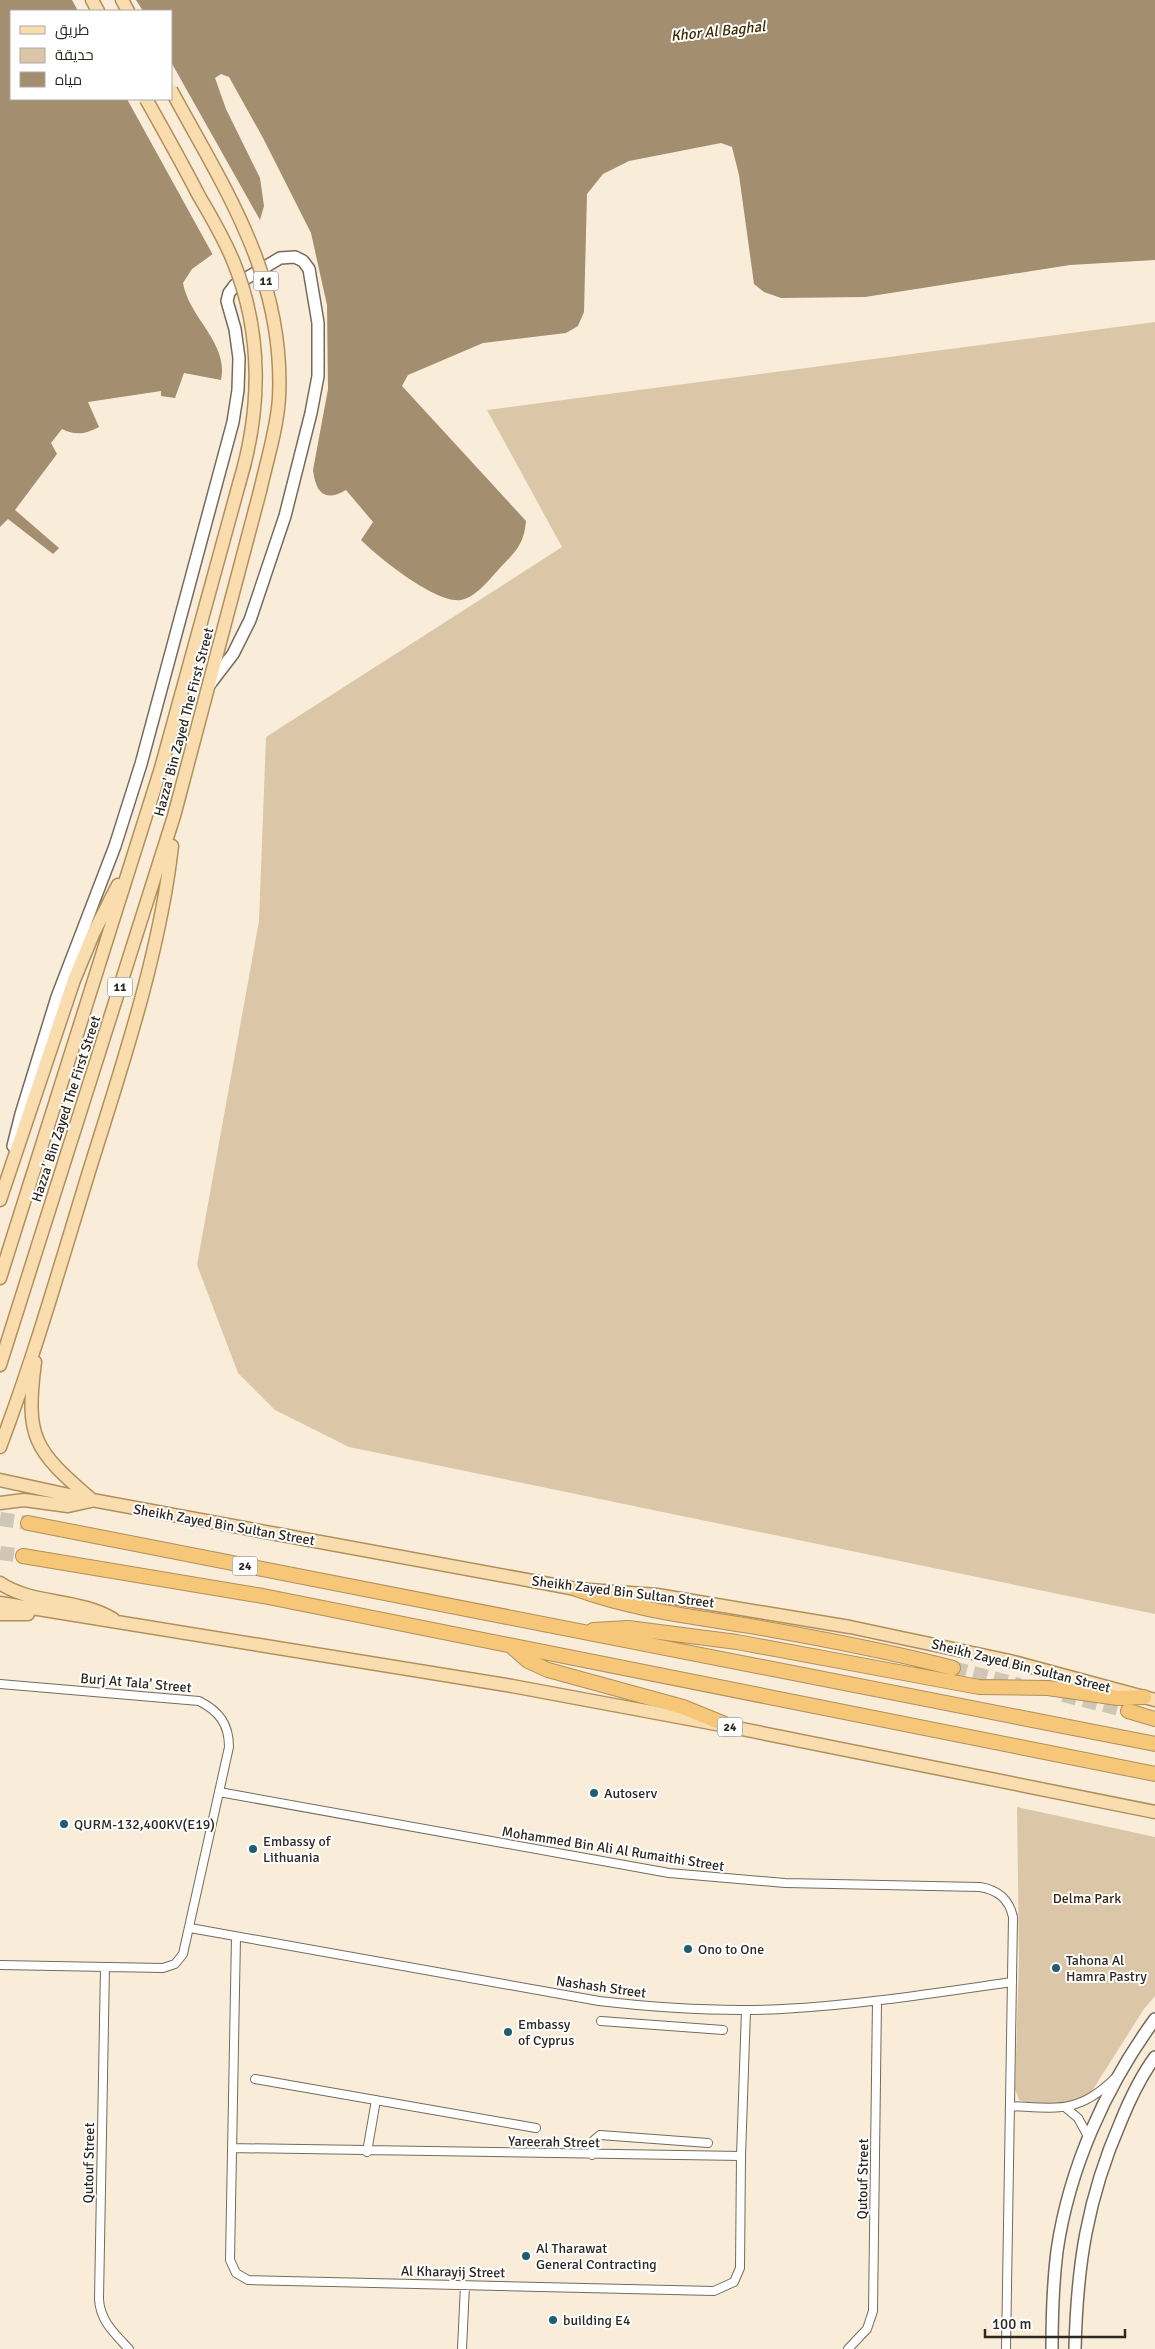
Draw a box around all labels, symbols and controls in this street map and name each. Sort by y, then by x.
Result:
legend [10,10,172,100]
water label: Khor Al Baghal [670,17,768,45]
text: طريق [55,21,89,40]
text: حديقة [55,46,94,64]
text: مياه [55,71,82,89]
road number: 11 [254,272,278,290]
street label: Hazza' Bin Zayed The First Street [151,626,217,818]
road number: 11 [108,978,132,996]
street label: Hazza' Bin Zayed The First Street [28,1014,104,1204]
street label: Sheikh Zayed Bin Sultan Street [132,1501,316,1549]
road number: 24 [232,1556,258,1575]
street label: Sheikh Zayed Bin Sultan Street [531,1572,715,1612]
street label: Sheikh Zayed Bin Sultan Street [930,1636,1112,1697]
street label: Burj At Tala' Street [80,1670,192,1696]
road number: 24 [718,1718,742,1736]
place label: Autoserv [604,1785,658,1802]
marker: Autoserv [588,1787,600,1799]
place label: QURM-132,400KV(E19) [74,1816,215,1833]
marker: QURM-132,400KV(E19) [58,1818,70,1830]
street label: Mohammed Bin Ali Al Rumaithi Street [501,1823,725,1875]
place label: Embassy of Lithuania [263,1833,332,1866]
marker: Embassy of Lithuania [247,1843,259,1855]
park label: Delma Park [1053,1890,1121,1907]
place label: Ono to One [698,1941,764,1958]
marker: Ono to One [682,1943,694,1955]
place label: Tahona Al Hamra Pastry [1066,1952,1147,1985]
marker: Tahona Al Hamra Pastry [1050,1962,1062,1974]
street label: Nashash Street [555,1972,647,2002]
place label: Embassy of Cyprus [518,2016,574,2049]
marker: Embassy of Cyprus [502,2026,514,2038]
street label: Qutouf Street [80,2122,98,2204]
street label: Yareerah Street [508,2133,600,2151]
street label: Qutouf Street [854,2138,872,2220]
place label: Al Tharawat General Contracting [536,2240,657,2273]
marker: Al Tharawat General Contracting [520,2250,532,2262]
street label: Al Kharayij Street [401,2263,506,2281]
scale bar [985,2306,1125,2338]
place label: building E4 [563,2312,631,2329]
marker: building E4 [547,2314,559,2326]
text: 100 m [992,2315,1032,2333]

